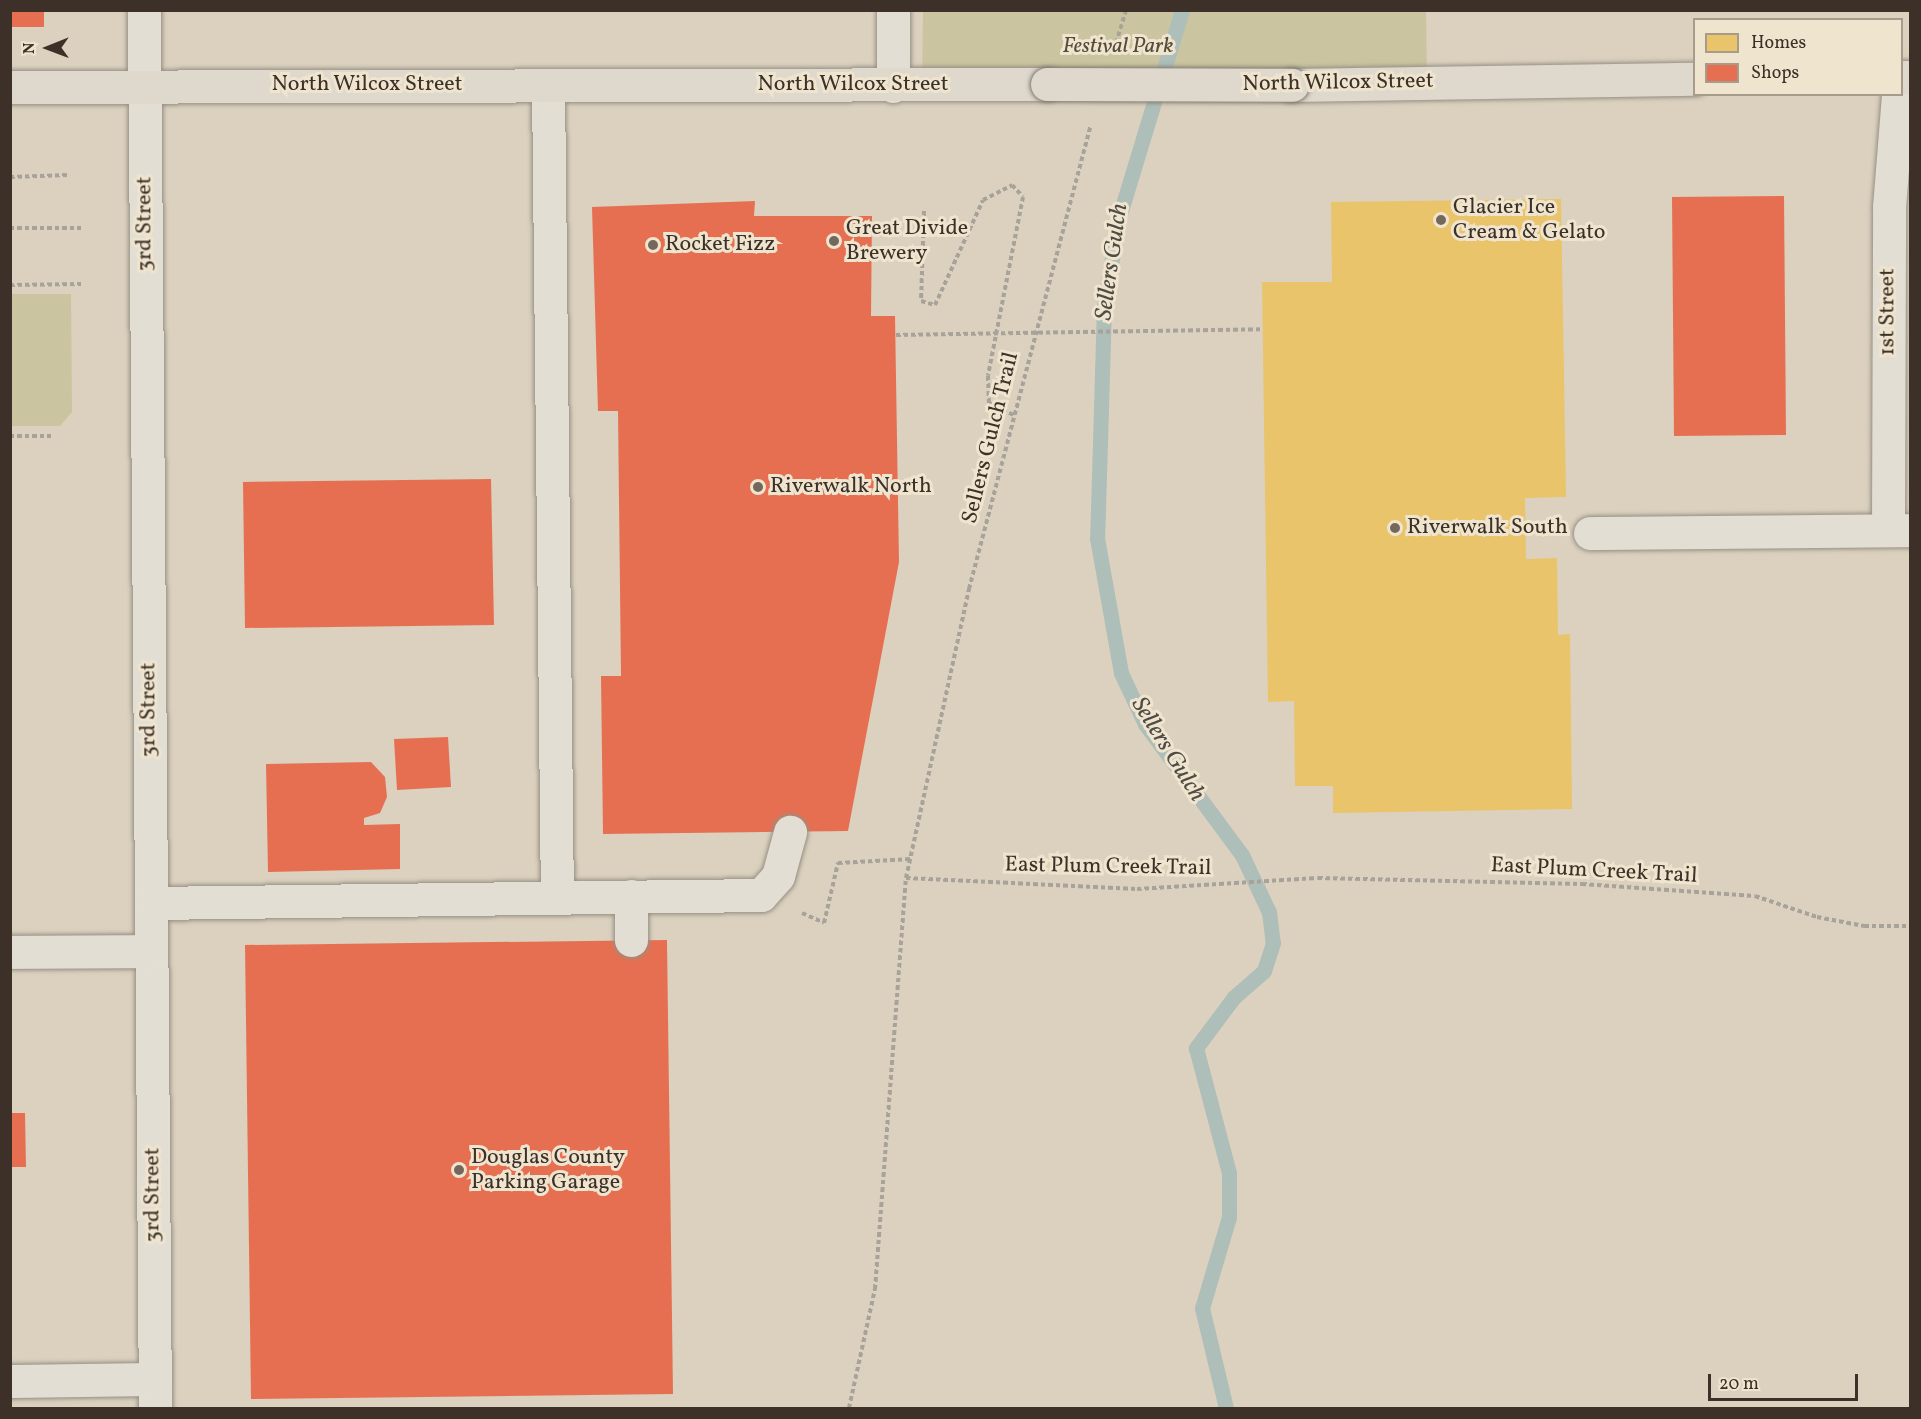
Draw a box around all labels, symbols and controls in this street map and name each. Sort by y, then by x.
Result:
north arrow [18,18,78,78]
legend [1693,18,1903,96]
text: Homes [1751,31,1806,56]
park label: Festival Park [1062,34,1174,60]
text: N [19,42,41,54]
text: Shops [1751,61,1799,86]
street label: North Wilcox Street [1242,68,1434,98]
street label: North Wilcox Street [271,72,463,98]
street label: North Wilcox Street [757,72,949,98]
street label: 3rd Street [132,177,158,271]
place label: Glacier Ice Cream & Gelato [1453,194,1605,246]
water label: Sellers Gulch [1091,202,1135,322]
marker: Glacier Ice Cream & Gelato [1434,213,1448,227]
place label: Great Divide Brewery [846,215,968,266]
place label: Rocket Fizz [665,232,775,258]
marker: Great Divide Brewery [827,234,841,248]
marker: Rocket Fizz [646,238,660,252]
street label: 1st Street [1875,268,1901,356]
street label: Sellers Gulch Trail [957,349,1025,527]
place label: Riverwalk North [770,474,932,500]
marker: Riverwalk North [751,480,765,494]
place label: Riverwalk South [1407,515,1568,541]
marker: Riverwalk South [1388,521,1402,535]
street label: 3rd Street [136,663,162,757]
water label: Sellers Gulch [1124,693,1210,807]
street label: East Plum Creek Trail [1004,852,1212,882]
street label: East Plum Creek Trail [1490,852,1698,890]
place label: Douglas County Parking Garage [471,1144,625,1196]
street label: 3rd Street [140,1148,166,1242]
marker: Douglas County Parking Garage [452,1163,466,1177]
scale bar [1711,1362,1861,1400]
text: 20 m [1719,1372,1759,1397]

